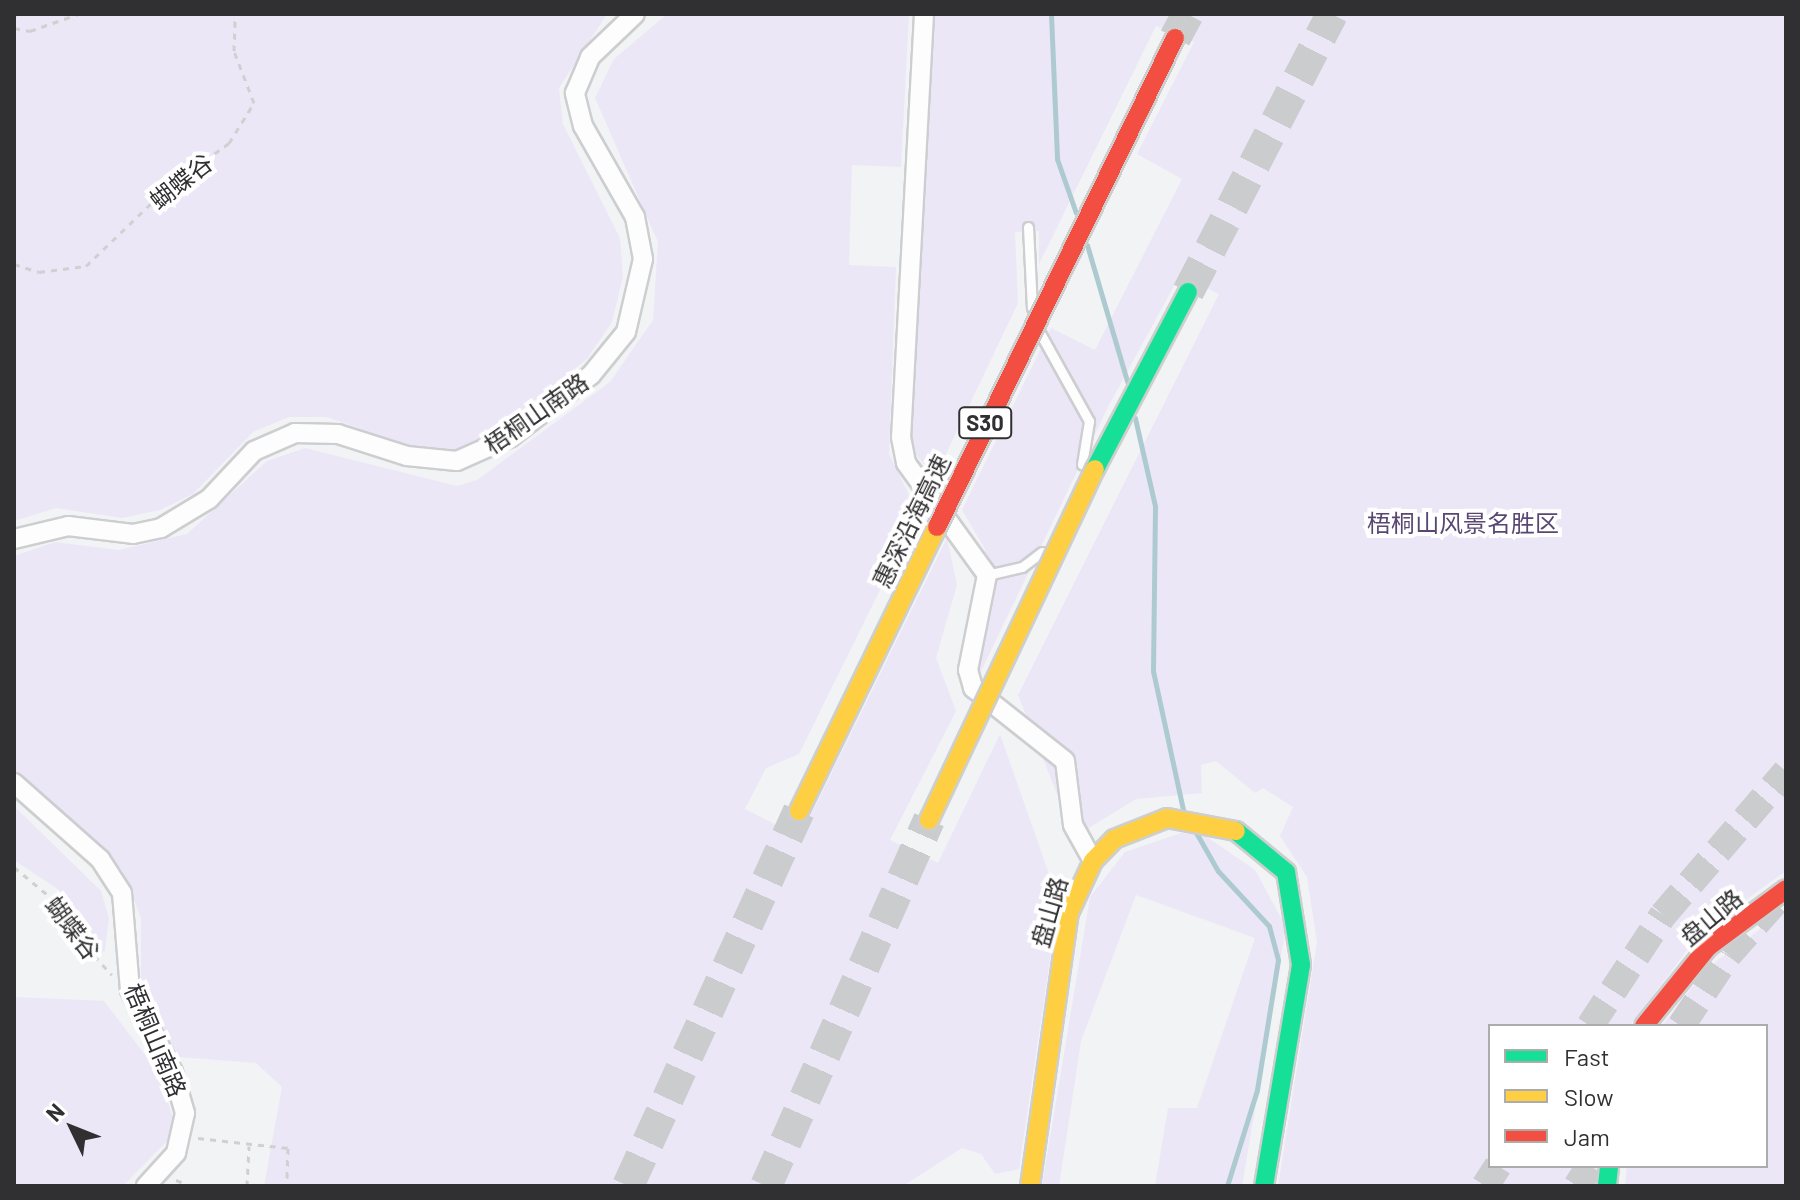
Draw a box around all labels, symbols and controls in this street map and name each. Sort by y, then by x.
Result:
street label: 蝴蝶谷 [144,147,218,215]
street label: 梧桐山南路 [479,367,593,459]
road number: S30 [957,405,1013,441]
street label: 惠深沿海高速 [866,450,956,592]
park label: 梧桐山风景名胜区 [1367,509,1559,537]
street label: 盘山路 [1025,873,1073,951]
street label: 盘山路 [1674,883,1748,951]
street label: 蝴蝶谷 [40,891,106,965]
street label: 梧桐山南路 [119,979,193,1101]
legend [1488,1024,1768,1168]
text: Fast [1564,1042,1609,1071]
text: Slow [1564,1082,1613,1111]
north arrow [32,1088,112,1168]
text: N [40,1097,69,1126]
text: Jam [1564,1122,1610,1151]

